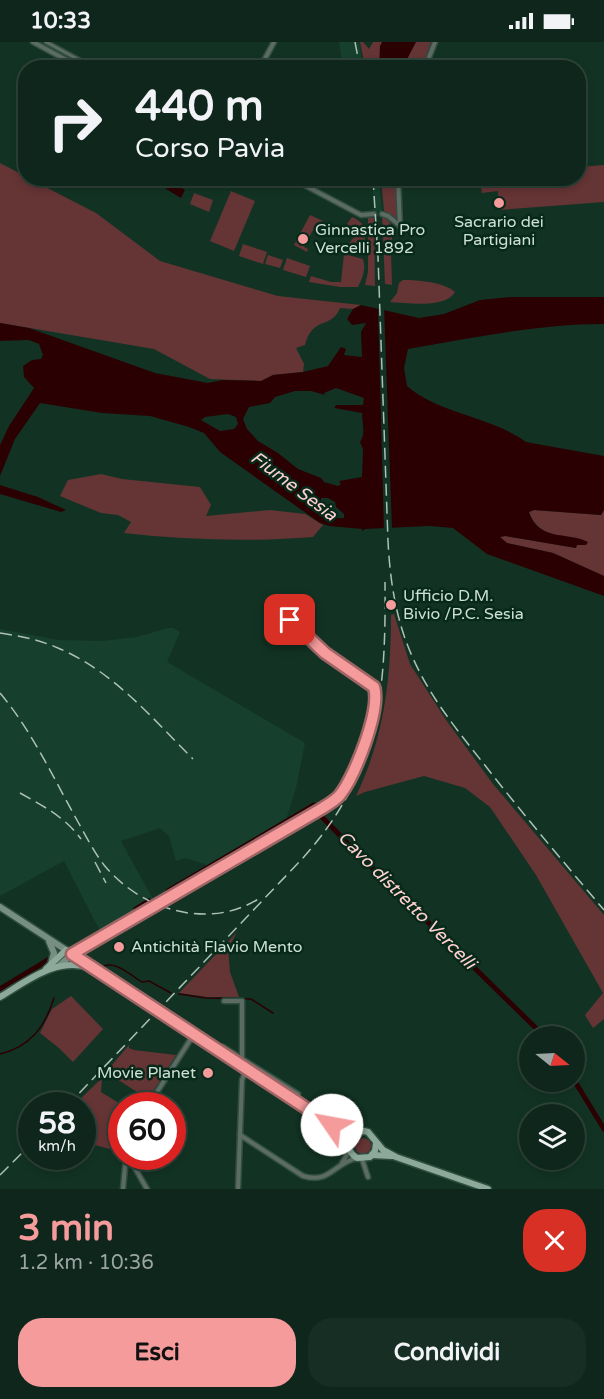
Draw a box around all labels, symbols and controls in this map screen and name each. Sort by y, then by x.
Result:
text: 10:33 [30,8,91,34]
text: 440 m [135,81,264,132]
icon: right [36,84,114,162]
text: Corso Pavia [135,132,285,165]
marker: Sacrario dei Partigiani [492,196,506,210]
place label: Sacrario dei Partigiani [454,212,544,250]
place label: Ginnastica Pro Vercelli 1892 [315,220,425,258]
marker: Ginnastica Pro Vercelli 1892 [296,232,310,246]
water label: Fiume Sesia [247,446,342,526]
place label: Ufficio D.M. Bivio /P.C. Sesia [403,586,524,624]
pin [264,594,315,645]
marker: Ufficio D.M. Bivio /P.C. Sesia [384,598,398,612]
icon: arrive [273,603,306,636]
water label: Cavo distretto Vercelli [333,826,482,975]
place label: Antichità Flavio Mento [131,937,302,957]
marker: Antichità Flavio Mento [112,940,126,954]
north arrow [519,1026,585,1092]
map controls [519,1026,585,1170]
place label: Movie Planet [97,1063,196,1083]
marker: Movie Planet [201,1066,215,1080]
speed limit sign: 60 [108,1092,186,1170]
position arrow [300,1093,364,1157]
button: layers [519,1104,585,1170]
text: 58 [38,1105,76,1142]
text: km/h [38,1137,76,1155]
text: 3 min [18,1207,114,1250]
button: close [523,1209,586,1272]
text: 1.2 km · 10:36 [18,1251,154,1275]
button: Esci [18,1318,296,1387]
button: Condividi [308,1318,586,1387]

